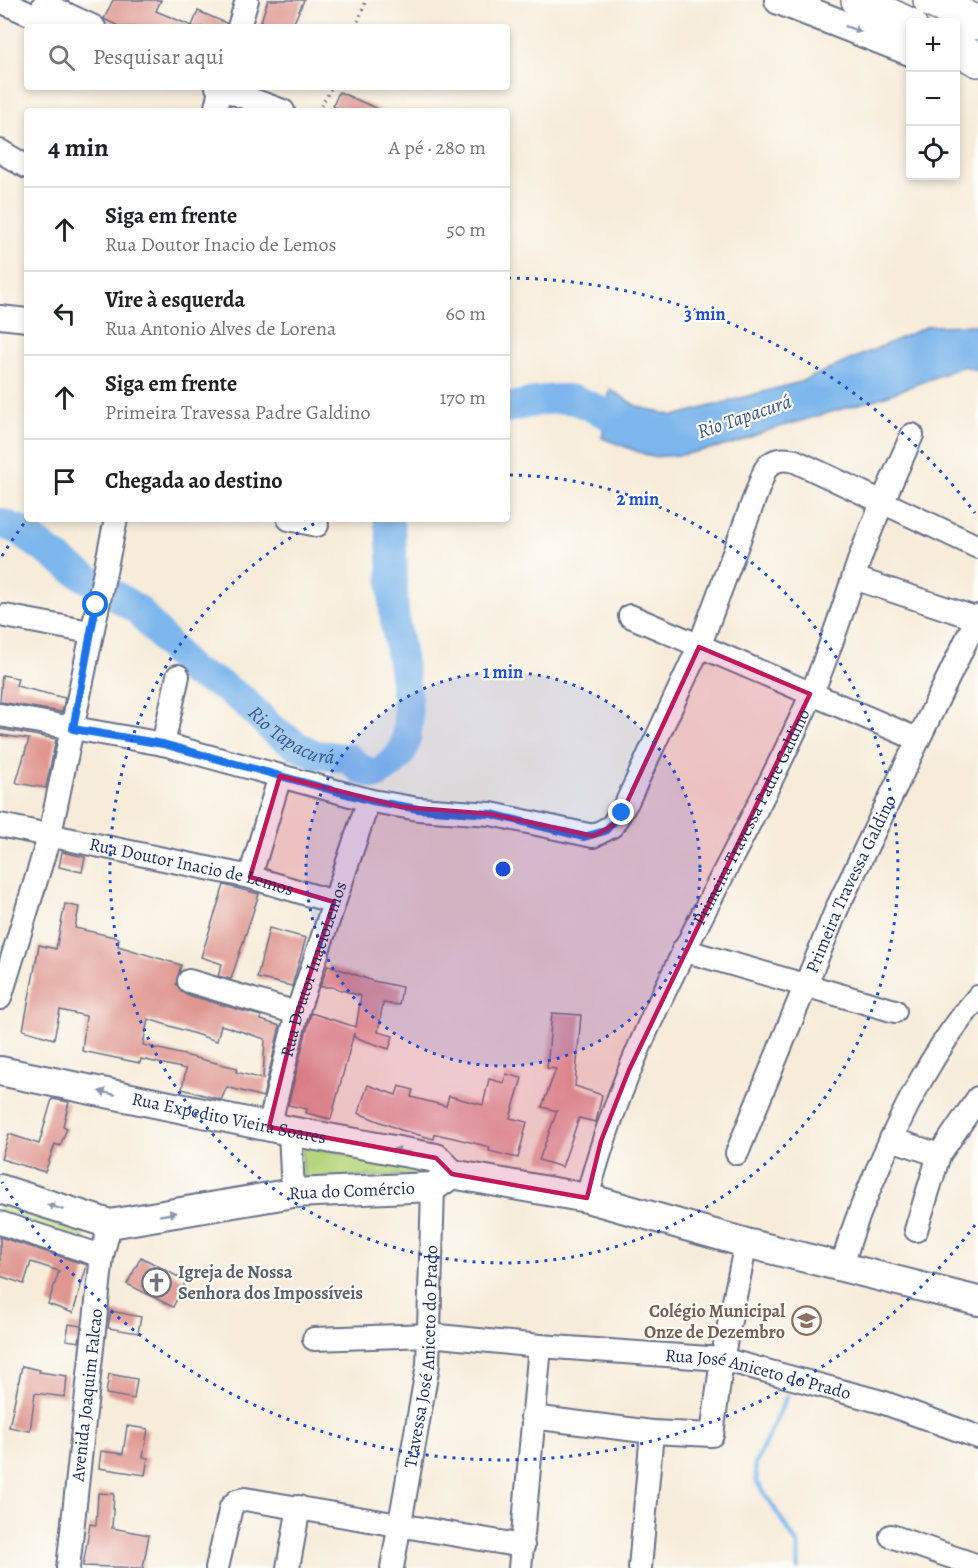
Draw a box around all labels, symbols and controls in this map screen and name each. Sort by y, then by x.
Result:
map controls [906,18,960,180]
button: + [906,18,960,72]
search box [24,24,510,90]
one-way arrow [845,24,863,34]
icon: search [45,41,78,74]
text: Pesquisar aqui [93,42,224,72]
button: − [906,72,960,126]
button: locate [906,126,960,180]
text: 4 min [48,130,109,165]
text: A pé · 280 m [389,134,486,161]
text: Siga em frente [105,201,237,231]
icon: ahead [48,213,81,246]
text: 50 m [446,216,486,243]
text: Rua Doutor Inacio de Lemos [105,231,336,258]
text: Vire à esquerda [105,285,245,315]
icon: left [48,297,81,330]
text: 60 m [446,300,486,327]
text: 3 min [684,302,726,326]
text: Rua Antonio Alves de Lorena [105,315,336,342]
text: Siga em frente [105,369,237,399]
icon: ahead [48,381,81,414]
text: 170 m [440,384,486,411]
water label: Rio Tapacurá [693,388,795,445]
text: Primeira Travessa Padre Galdino [105,399,370,426]
icon: arrive [48,465,81,498]
text: Chegada ao destino [105,466,283,496]
text: 2 min [617,487,659,511]
route start [82,591,108,617]
text: 1 min [483,660,523,684]
water label: Rio Tapacurá [242,700,336,771]
street label: Primeira Travessa Padre Galdino [687,705,816,929]
street label: Primeira Travessa Galdino [800,791,902,977]
route end [608,799,634,825]
street label: Rua Doutor Inacio de Lemos [87,832,296,901]
centre of rings [493,859,513,879]
street label: Rua Doutor InacioLemos [275,878,352,1060]
street label: Rua Expedito Vieira Soares [130,1087,328,1150]
one-way arrow [97,1088,116,1097]
one-way arrow [391,1147,410,1156]
street label: Rua do Comércio [289,1176,415,1205]
one-way arrow [46,1202,64,1211]
one-way arrow [159,1209,178,1218]
street label: Travessa José Aniceto do Prado [398,1245,443,1470]
place label: Igreja de Nossa Senhora dos Impossíveis [178,1260,363,1305]
church icon: Igreja de Nossa Senhora dos Impossíveis [141,1266,173,1298]
place label: Colégio Municipal Onze de Dezembro [644,1299,785,1344]
school or university icon: Colégio Municipal Onze de Dezembro [790,1305,822,1337]
street label: Avenida Joaquim Falcao [65,1307,108,1484]
street label: Rua José Aniceto do Prado [664,1343,854,1405]

